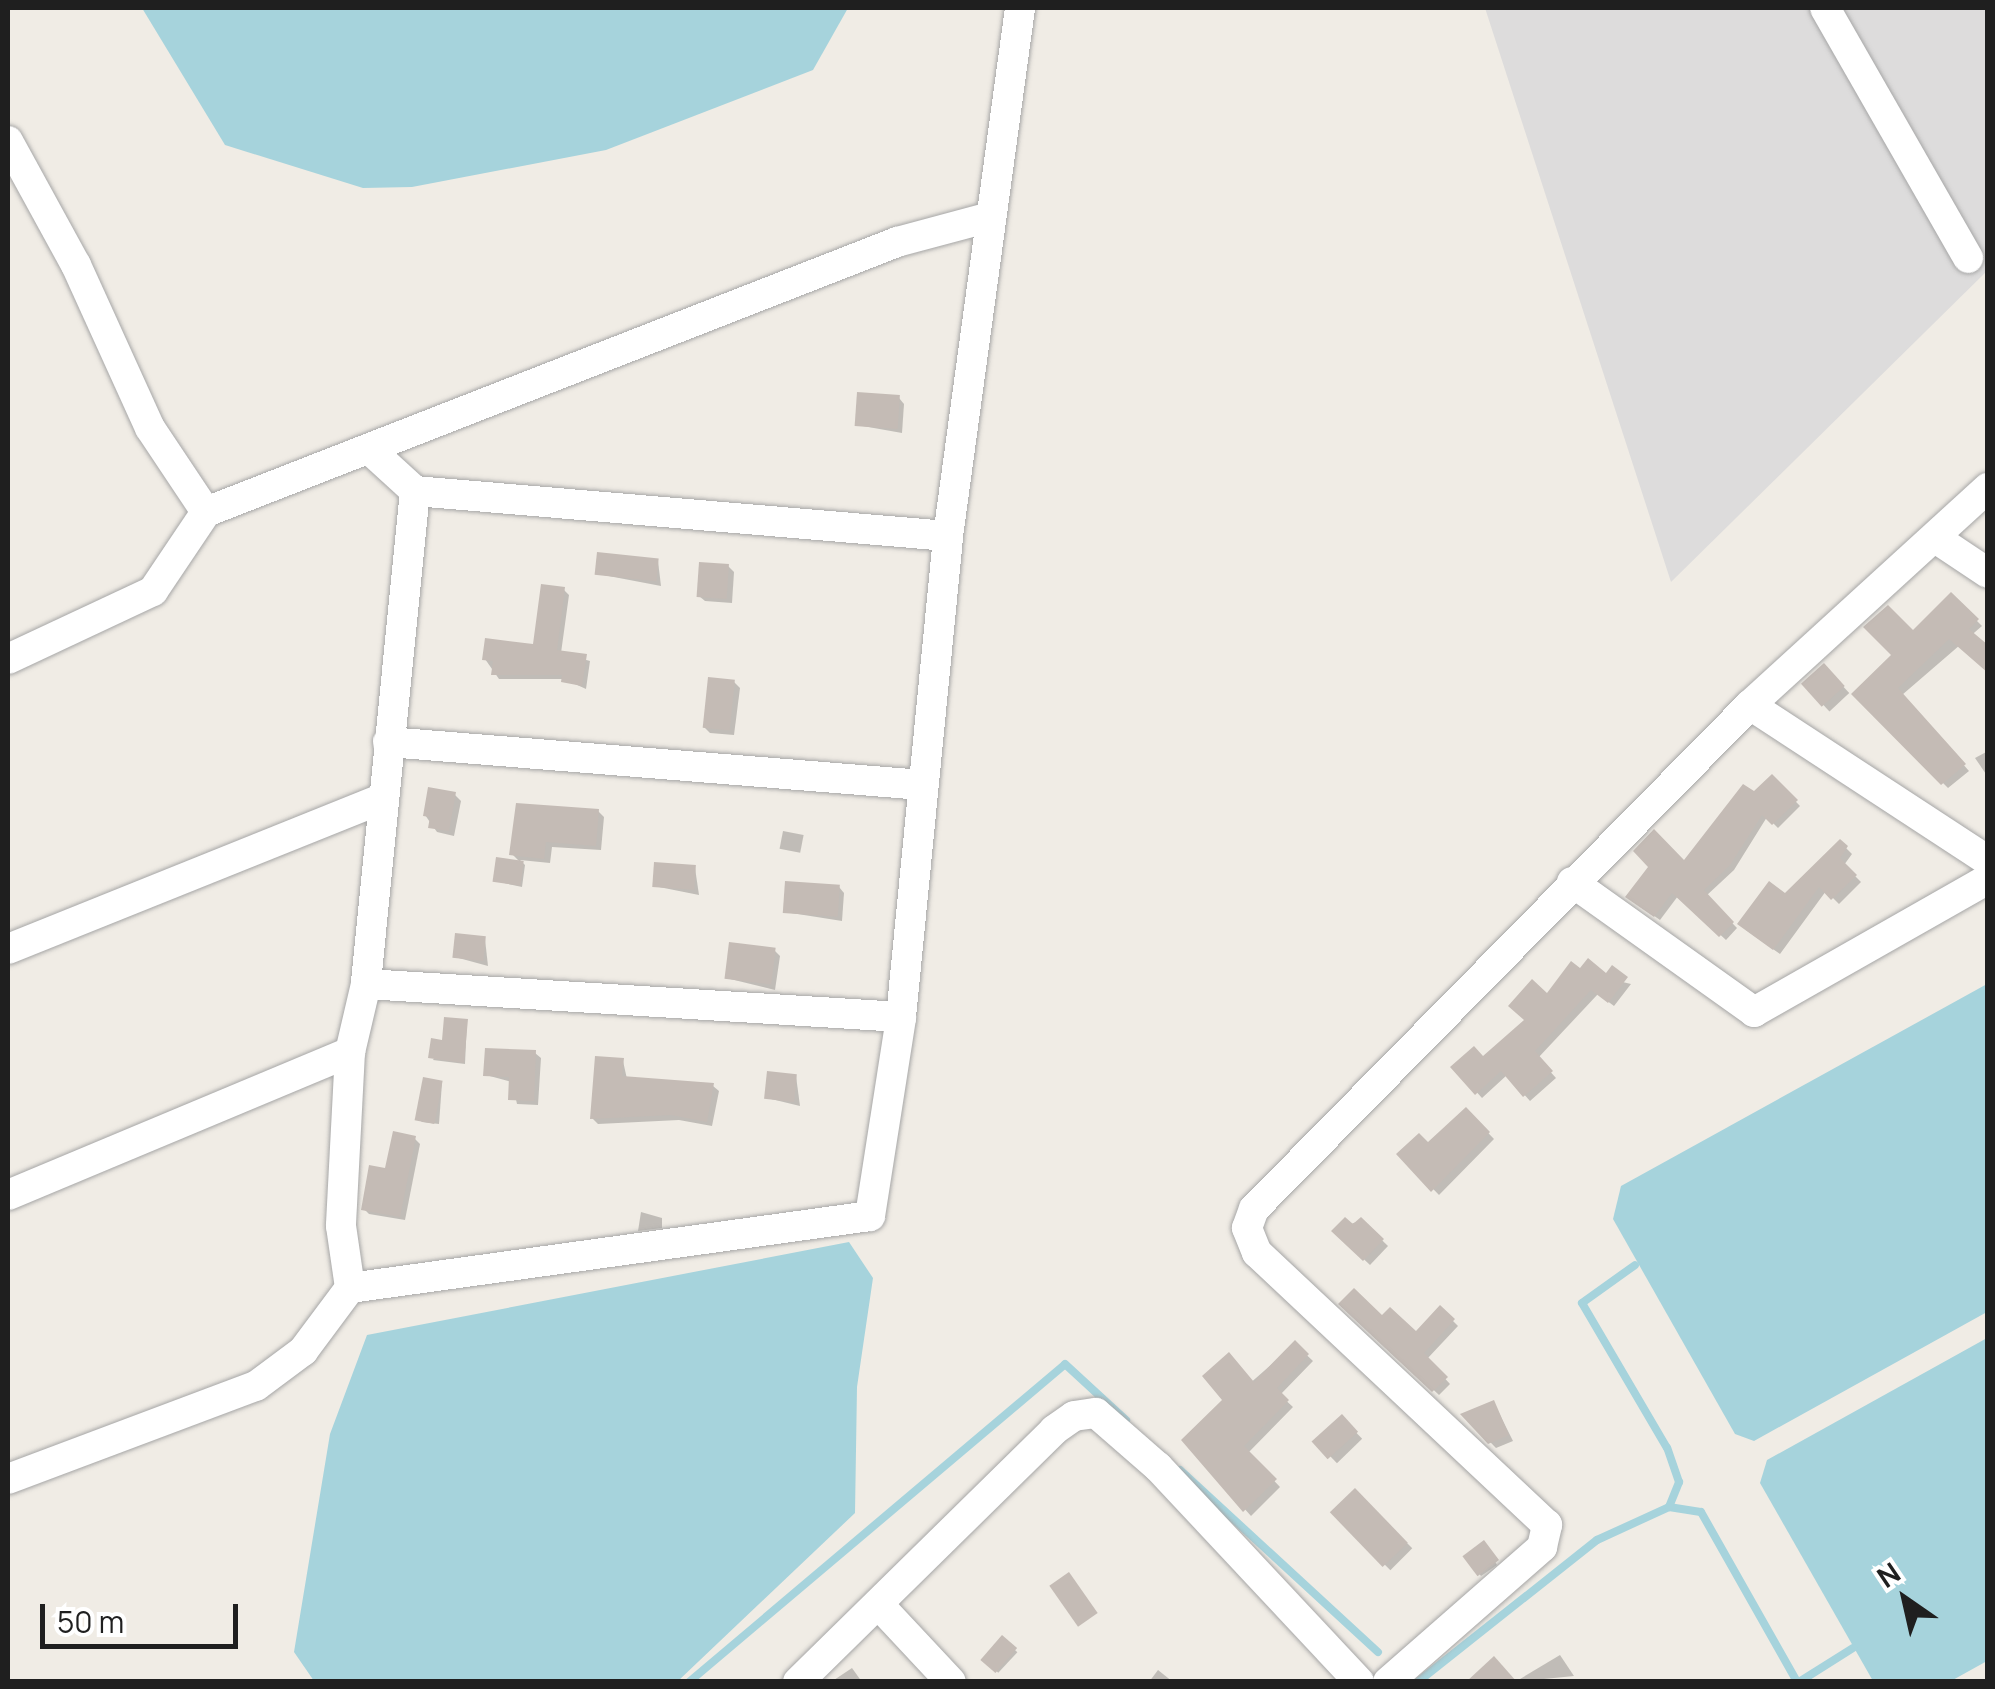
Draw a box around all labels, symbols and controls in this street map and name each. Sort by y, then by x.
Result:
north arrow [1855,1549,1955,1649]
text: N [1869,1553,1907,1596]
scale bar [45,1584,242,1646]
text: 50 m [57,1601,124,1642]

